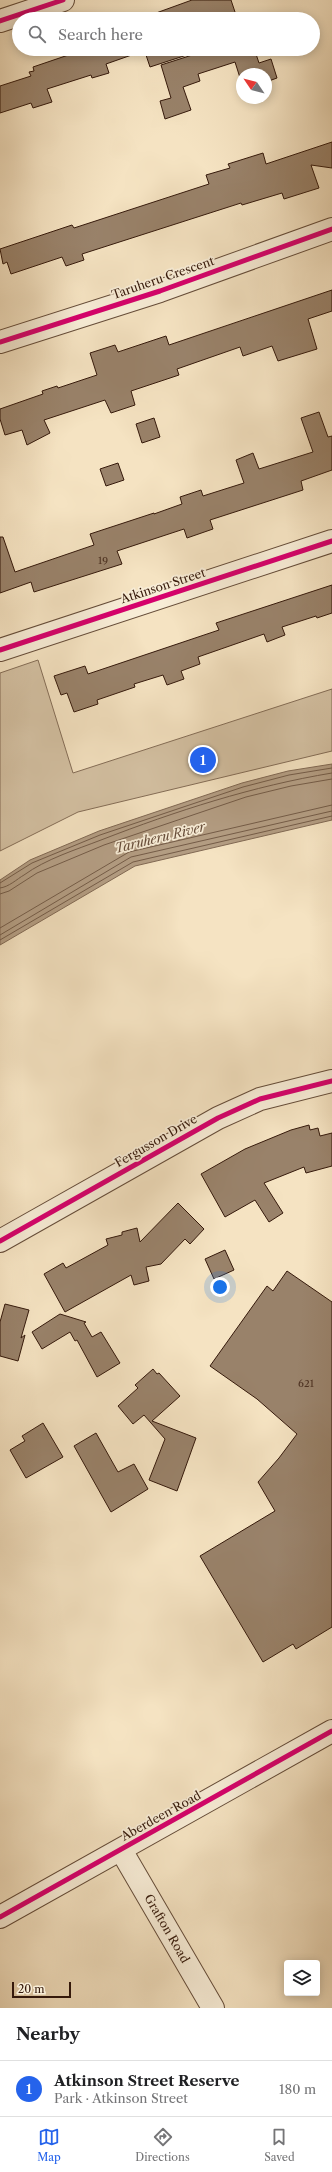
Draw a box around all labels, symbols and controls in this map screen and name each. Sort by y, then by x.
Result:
search box [12,12,320,56]
icon: search [26,23,48,45]
text: Search here [58,25,143,44]
north arrow [236,68,272,104]
street label: Taruheru Crescent [110,253,217,302]
house number: 19 [98,554,108,567]
street label: Atkinson Street [118,565,208,607]
pin: 1 [190,745,216,775]
water label: Taruheru River [113,818,208,856]
street label: Fergusson Drive [112,1111,200,1170]
your location [210,1277,230,1297]
house number: 621 [298,1377,315,1390]
street label: Aberdeen Road [117,1787,204,1844]
street label: Grafton Road [141,1891,193,1966]
map controls [284,1960,320,1996]
button: layers [284,1960,320,1996]
scale bar [12,1980,71,1999]
text: 20 m [18,1982,44,1996]
text: Nearby [16,2024,80,2044]
text: Atkinson Street Reserve [54,2071,239,2090]
text: 1 [26,2081,32,2097]
text: 180 m [279,2081,316,2097]
text: Park · Atkinson Street [54,2090,188,2106]
tab: Map [37,2126,61,2164]
tab: Directions [135,2126,190,2164]
tab: Saved [264,2126,295,2164]

